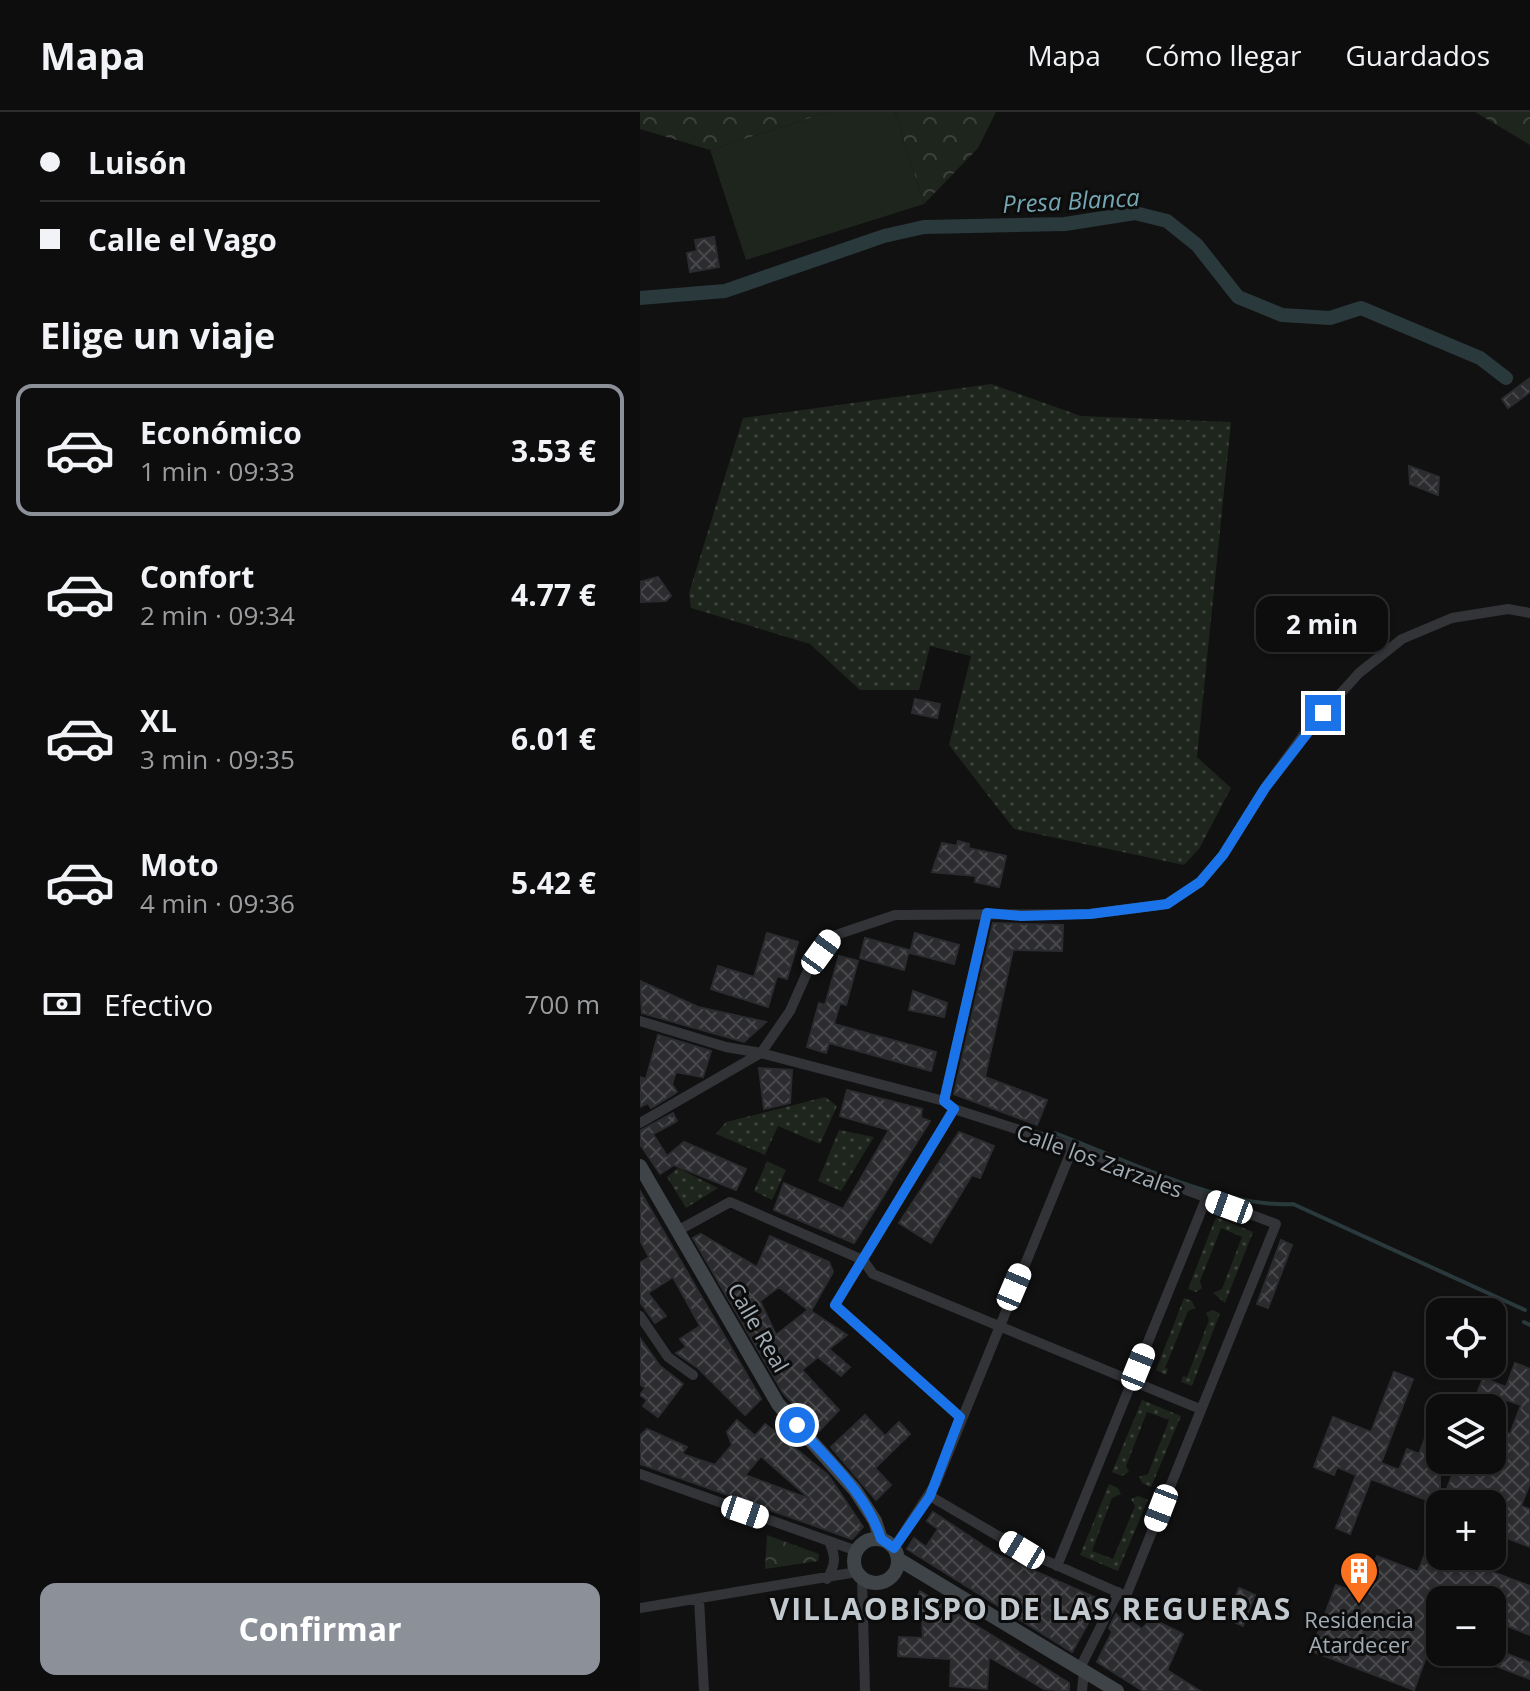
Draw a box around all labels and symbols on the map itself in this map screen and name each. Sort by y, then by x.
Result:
water label: Presa Blanca [1001,180,1141,220]
callout: 2 min [1257,597,1389,653]
route end [1305,695,1341,731]
car [797,926,845,978]
street label: Calle los Zarzales [1013,1116,1187,1204]
car [1202,1188,1256,1226]
car [994,1260,1034,1314]
street label: Calle Real [721,1277,797,1377]
car [1118,1340,1158,1394]
route start [779,1407,815,1443]
car [1141,1481,1181,1535]
car [718,1493,772,1531]
car [995,1527,1049,1573]
building icon: Residencia Atardecer [1338,1550,1380,1605]
district label: VILLAOBISPO DE LAS REGUERAS [770,1588,1292,1629]
place label: Residencia Atardecer [1304,1604,1414,1659]

